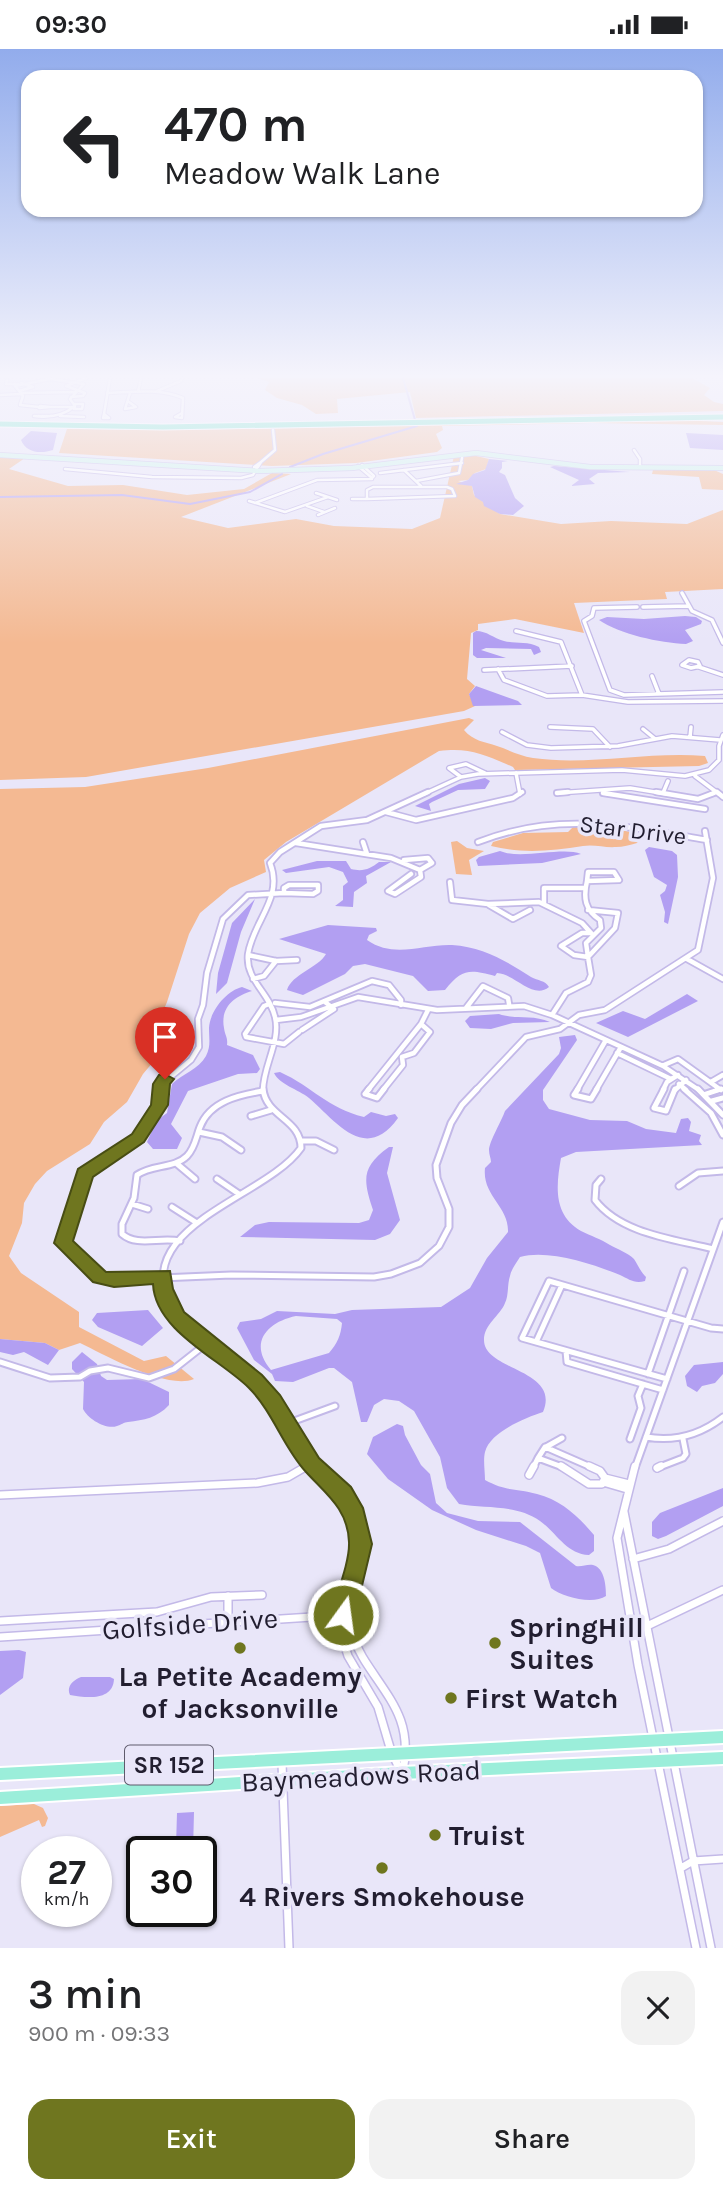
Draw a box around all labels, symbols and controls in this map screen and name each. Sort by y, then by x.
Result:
text: 09:30 [35,9,107,40]
text: 470 m [164,96,307,153]
icon: left [49,98,140,189]
text: Meadow Walk Lane [164,155,441,192]
street label: Star Drive [578,810,688,850]
pin [135,1007,195,1079]
icon: arrive [146,1018,184,1056]
position arrow [306,1578,380,1652]
street label: Golfside Drive [101,1601,279,1647]
place label: SpringHill Suites [509,1611,644,1676]
marker: SpringHill Suites [487,1635,503,1651]
marker: La Petite Academy of Jacksonville [232,1640,248,1656]
place label: La Petite Academy of Jacksonville [118,1660,362,1725]
place label: First Watch [465,1682,618,1715]
marker: First Watch [443,1690,459,1706]
road number: SR 152 [125,1745,213,1785]
street label: Baymeadows Road [240,1753,482,1799]
place label: Truist [449,1819,525,1852]
marker: Truist [427,1827,443,1843]
speed limit sign: 30 [126,1836,217,1927]
text: 27 [47,1852,86,1893]
marker: 4 Rivers Smokehouse [374,1860,390,1876]
place label: 4 Rivers Smokehouse [239,1880,525,1913]
text: km/h [44,1888,89,1910]
text: 3 min [28,1969,143,2019]
button: close [621,1971,695,2045]
text: 900 m · 09:33 [28,2020,170,2047]
button: Exit [28,2099,355,2179]
button: Share [369,2099,695,2179]

